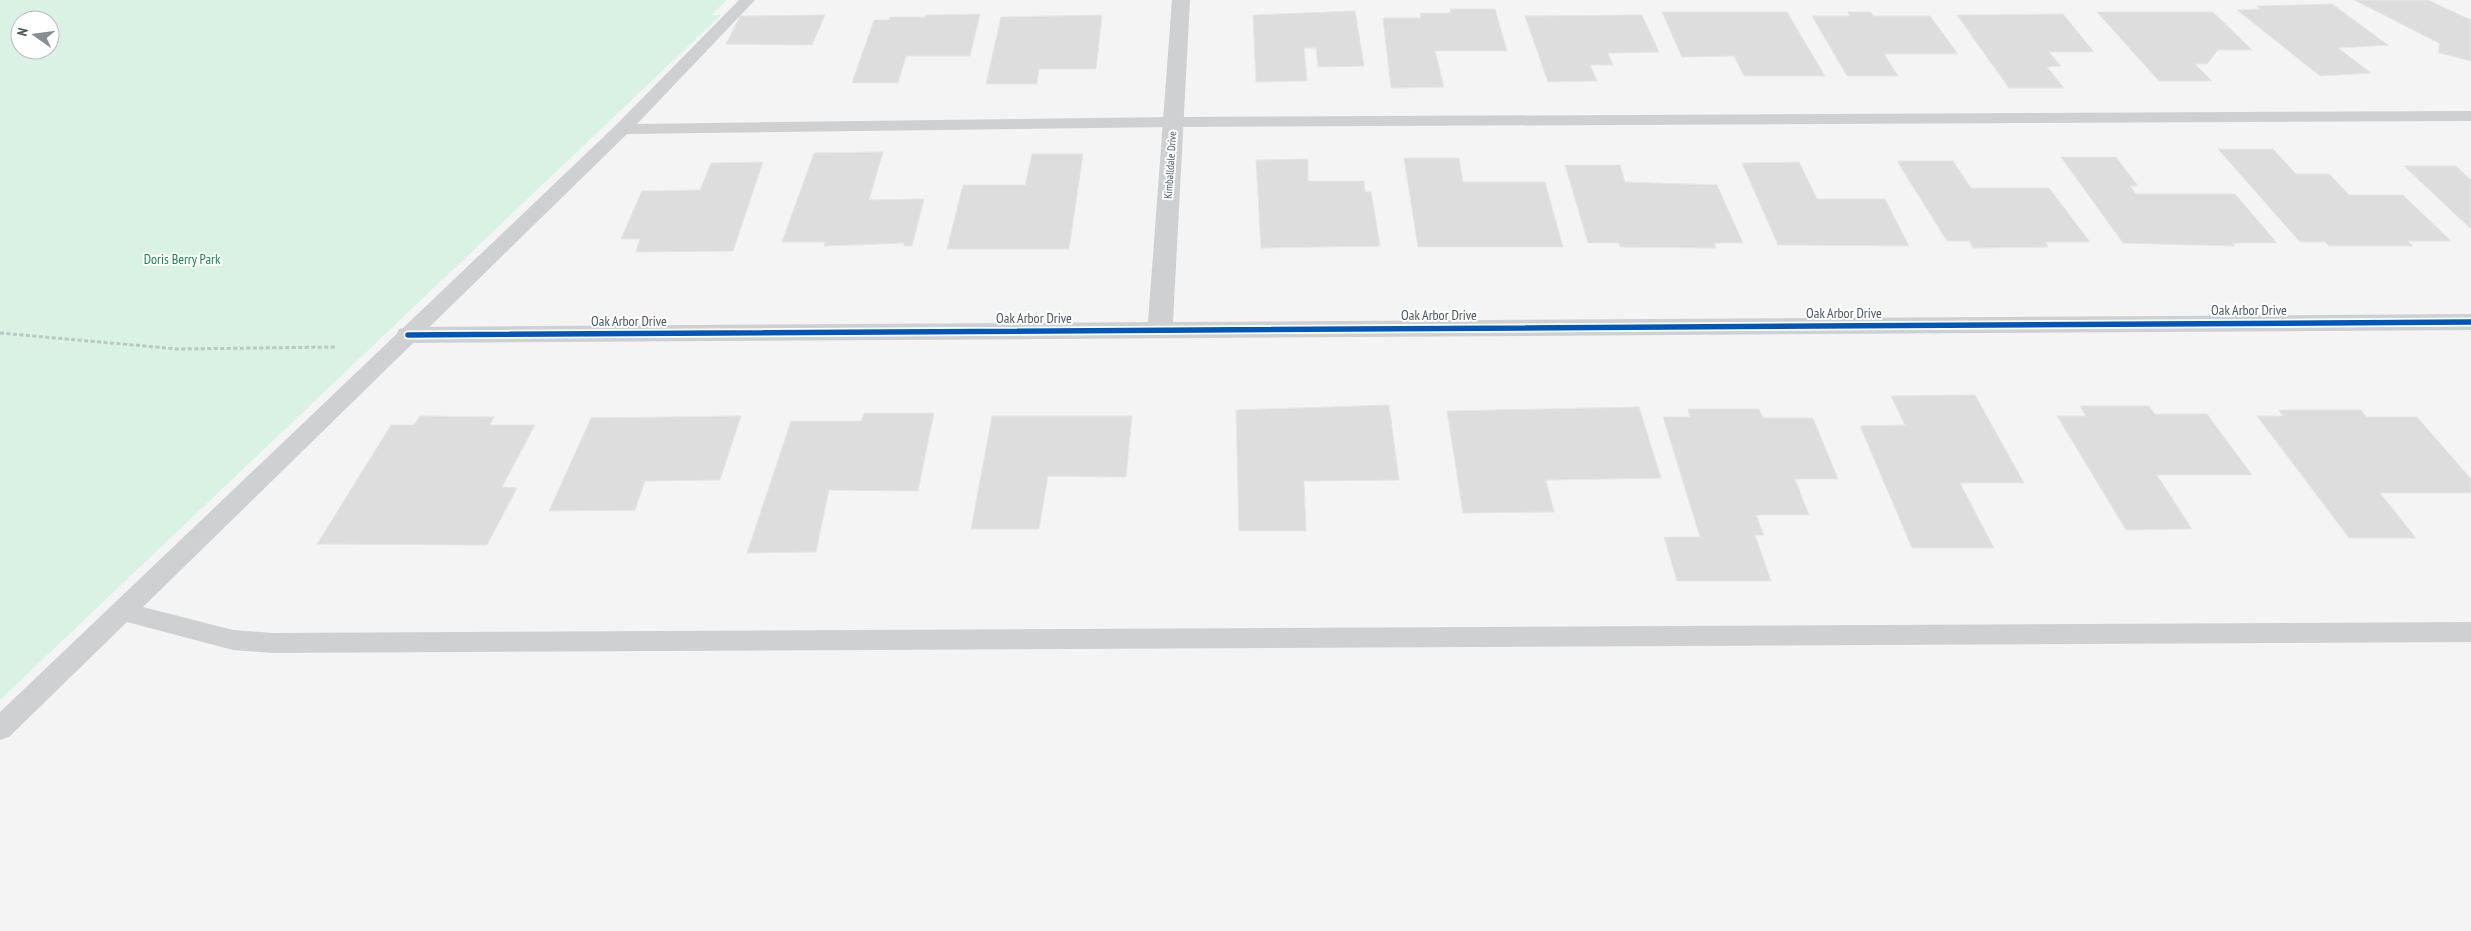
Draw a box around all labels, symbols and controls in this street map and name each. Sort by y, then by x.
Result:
north arrow [10,10,60,60]
text: N [13,26,32,38]
street label: Kimballdale Drive [1161,130,1179,199]
park label: Doris Berry Park [144,250,221,268]
street label: Oak Arbor Drive [2211,301,2287,319]
street label: Oak Arbor Drive [1806,304,1882,322]
street label: Oak Arbor Drive [1401,306,1477,324]
street label: Oak Arbor Drive [996,309,1072,327]
street label: Oak Arbor Drive [591,312,667,330]

